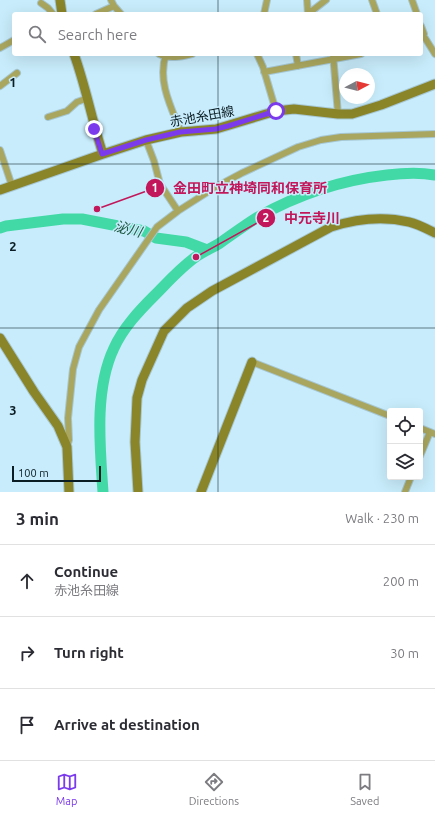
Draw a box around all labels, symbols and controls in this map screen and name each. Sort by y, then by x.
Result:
search box [12,12,423,56]
icon: search [26,23,48,45]
text: Search here [58,26,137,43]
north arrow [339,68,375,104]
text: 1 [9,75,17,89]
route start [267,102,285,120]
street label: 赤池糸田線 [169,103,235,129]
route end [85,120,103,138]
callout: 金田町立神埼同和保育所 [145,175,335,201]
text: 金田町立神埼同和保育所 [173,180,327,196]
text: 1 [152,181,158,194]
callout: 中元寺川 [256,205,348,231]
text: 中元寺川 [284,210,340,226]
text: 2 [263,211,270,224]
water label: 泌川 [112,218,145,241]
text: 2 [9,239,17,253]
text: 3 [9,403,17,417]
map controls [387,408,423,480]
button: locate [387,408,423,444]
button: layers [387,444,423,480]
scale bar [12,464,101,483]
text: 100 m [18,467,49,479]
text: 3 min [16,509,59,528]
text: Walk · 230 m [345,511,419,525]
text: Continue [54,563,118,580]
icon: ahead [16,570,38,592]
text: 200 m [383,574,419,588]
text: 赤池糸田線 [54,583,119,597]
icon: right [16,642,38,664]
text: Turn right [54,644,124,661]
text: 30 m [390,646,419,660]
icon: arrive [16,714,38,736]
text: Arrive at destination [54,716,200,733]
tab: Map [56,771,78,807]
tab: Directions [189,771,239,807]
tab: Saved [350,771,379,807]

